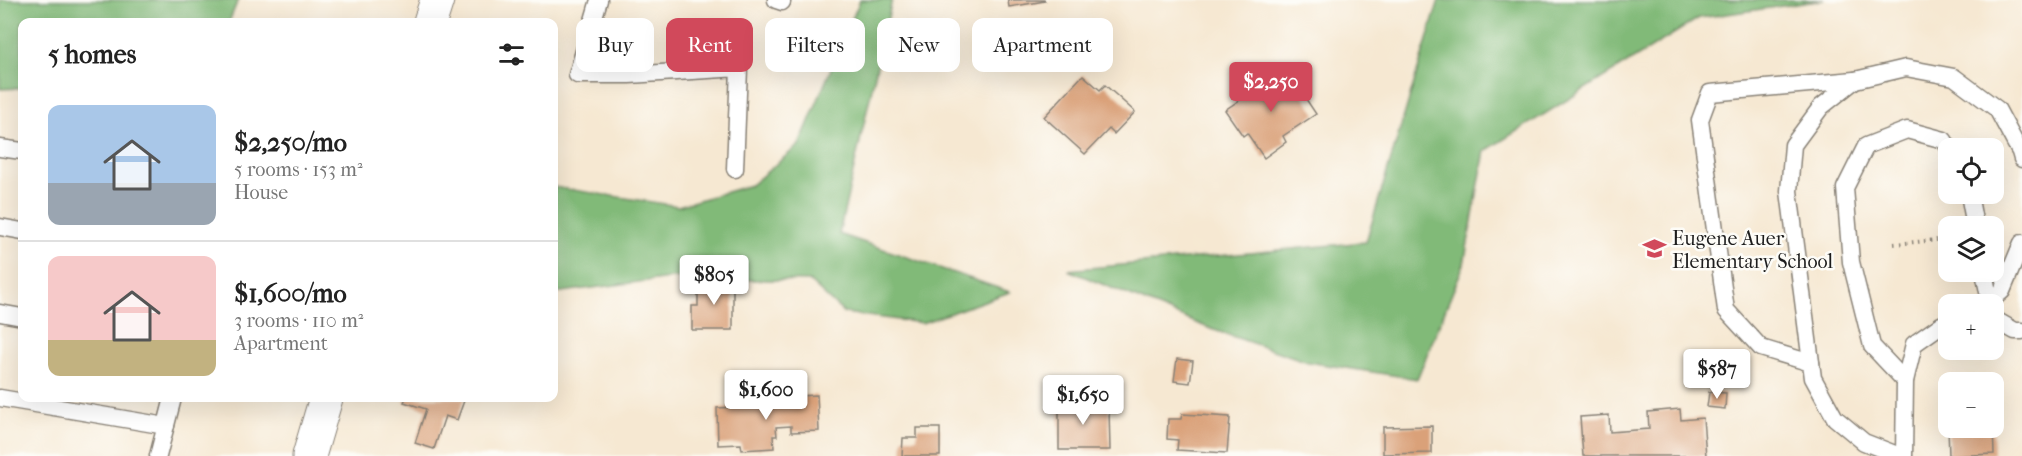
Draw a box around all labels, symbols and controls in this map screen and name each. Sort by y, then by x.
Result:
chip: Buy [576,18,654,72]
chip: Rent [666,18,753,72]
chip: Filters [765,18,865,72]
chip: New [877,18,960,72]
chip: Apartment [972,18,1113,72]
icon: filters [495,38,528,71]
text: 5 homes [48,39,136,70]
pin: $2,250 [1222,62,1320,113]
text: $2,250 [1243,70,1299,93]
text: $2,250/mo [234,127,347,158]
icon: home [96,129,168,201]
map controls [1938,138,2004,438]
button: locate [1938,138,2004,204]
text: 5 rooms · 153 m² [234,158,363,181]
text: House [234,181,288,204]
button: layers [1938,216,2004,282]
place label: Eugene Auer Elementary School [1672,227,1834,273]
school or university icon: Eugene Auer Elementary School [1641,236,1667,262]
pin: $805 [678,255,750,306]
text: $805 [694,263,734,286]
text: $1,600/mo [234,278,347,309]
icon: home [96,280,168,352]
button: + [1938,294,2004,360]
text: 3 rooms · 110 m² [234,309,363,332]
text: Apartment [234,332,328,355]
pin: $587 [1681,349,1753,400]
text: $587 [1697,357,1737,380]
pin: $1,600 [717,370,815,421]
button: − [1938,372,2004,438]
pin: $1,650 [1034,375,1132,426]
text: $1,600 [738,378,794,401]
text: $1,650 [1057,383,1109,406]

